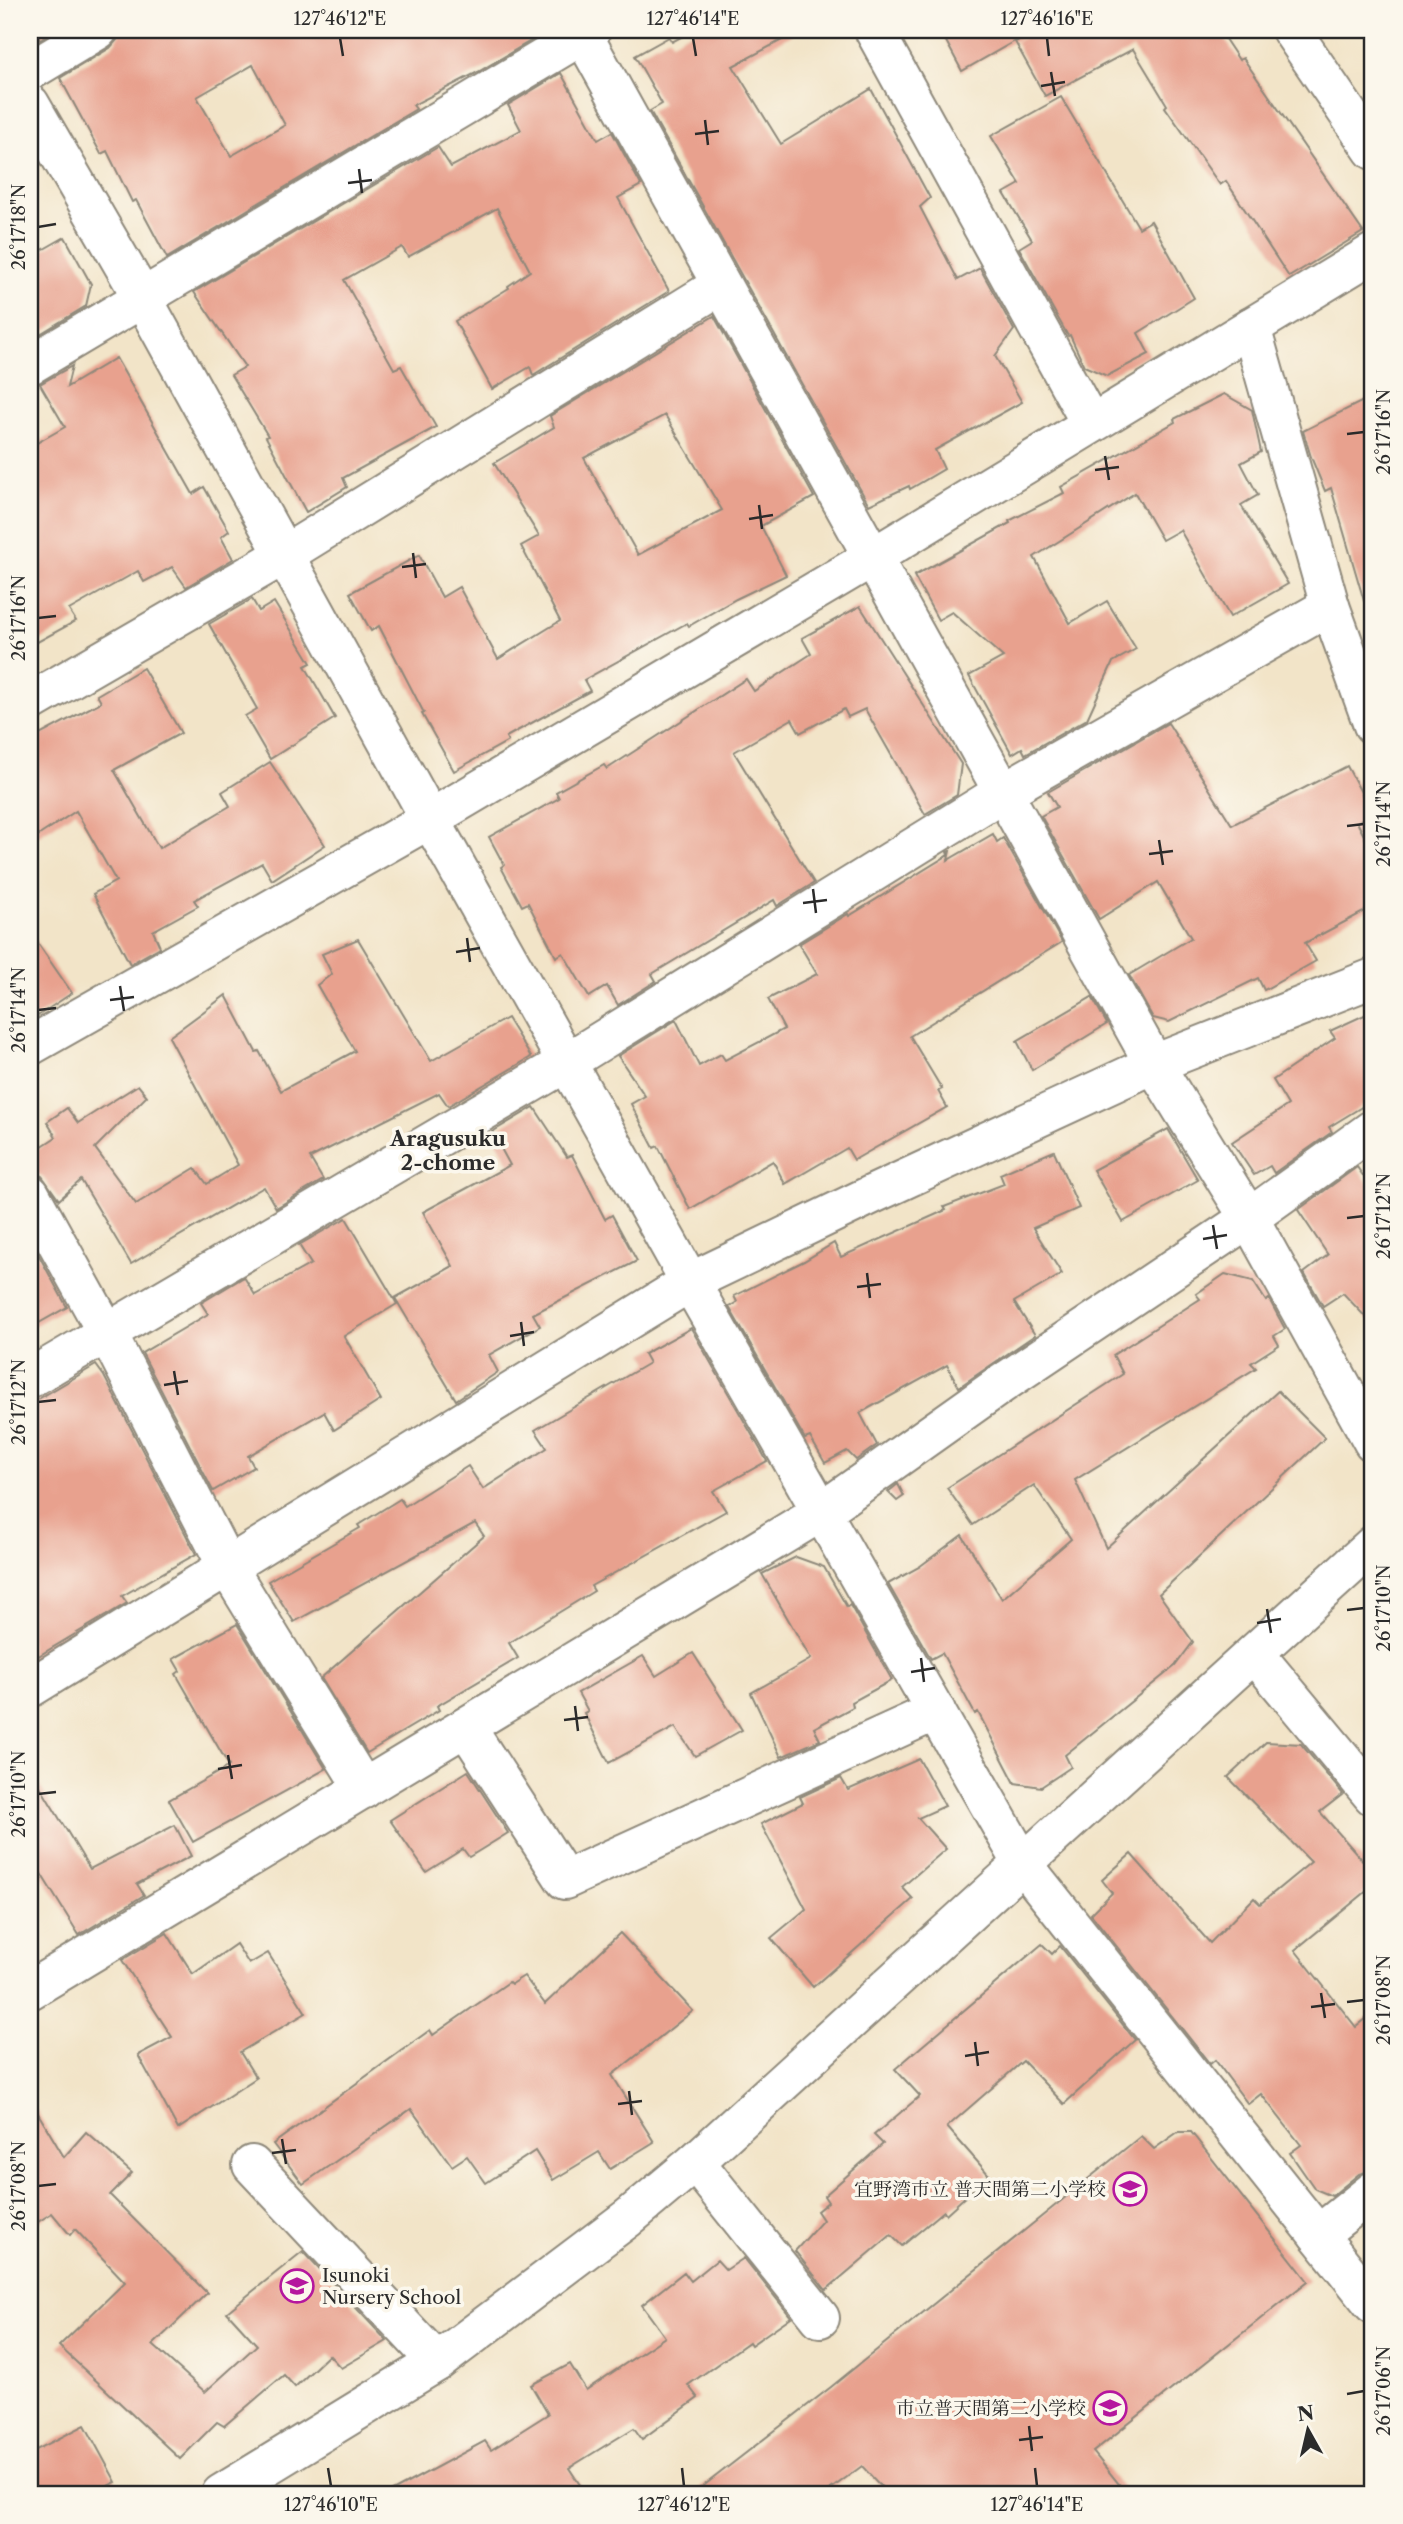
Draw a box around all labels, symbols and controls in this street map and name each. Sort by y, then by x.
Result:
text: 127°46'12"E [293,8,387,30]
text: 127°46'14"E [647,8,739,30]
text: 127°46'16"E [1001,8,1093,30]
text: 26°17'18"N [8,184,30,270]
text: 26°17'16"N [1373,389,1395,475]
text: 26°17'16"N [8,575,30,661]
text: 26°17'14"N [1373,781,1395,867]
text: 26°17'14"N [8,967,30,1053]
district label: Aragusuku 2-chome [389,1126,506,1175]
text: 26°17'12"N [1373,1173,1395,1259]
text: 26°17'12"N [8,1359,30,1445]
text: 26°17'10"N [1373,1564,1395,1652]
text: 26°17'10"N [8,1750,30,1838]
text: 26°17'08"N [1373,1955,1395,2045]
text: 26°17'08"N [8,2141,30,2231]
school or university icon: 宜野湾市立 普天間第二小学校 [1111,2170,1149,2208]
place label: 宜野湾市立 普天間第二小学校 [854,2178,1106,2201]
place label: Isunoki Nursery School [322,2264,461,2309]
school or university icon: Isunoki Nursery School [278,2267,316,2305]
text: 26°17'06"N [1373,2346,1395,2436]
school or university icon: 市立普天間第二小学校 [1091,2389,1129,2427]
north arrow [1274,2394,1344,2464]
place label: 市立普天間第二小学校 [896,2397,1086,2420]
text: N [1296,2401,1315,2426]
text: 127°46'10"E [284,2494,378,2516]
text: 127°46'12"E [637,2494,731,2516]
text: 127°46'14"E [991,2494,1083,2516]

